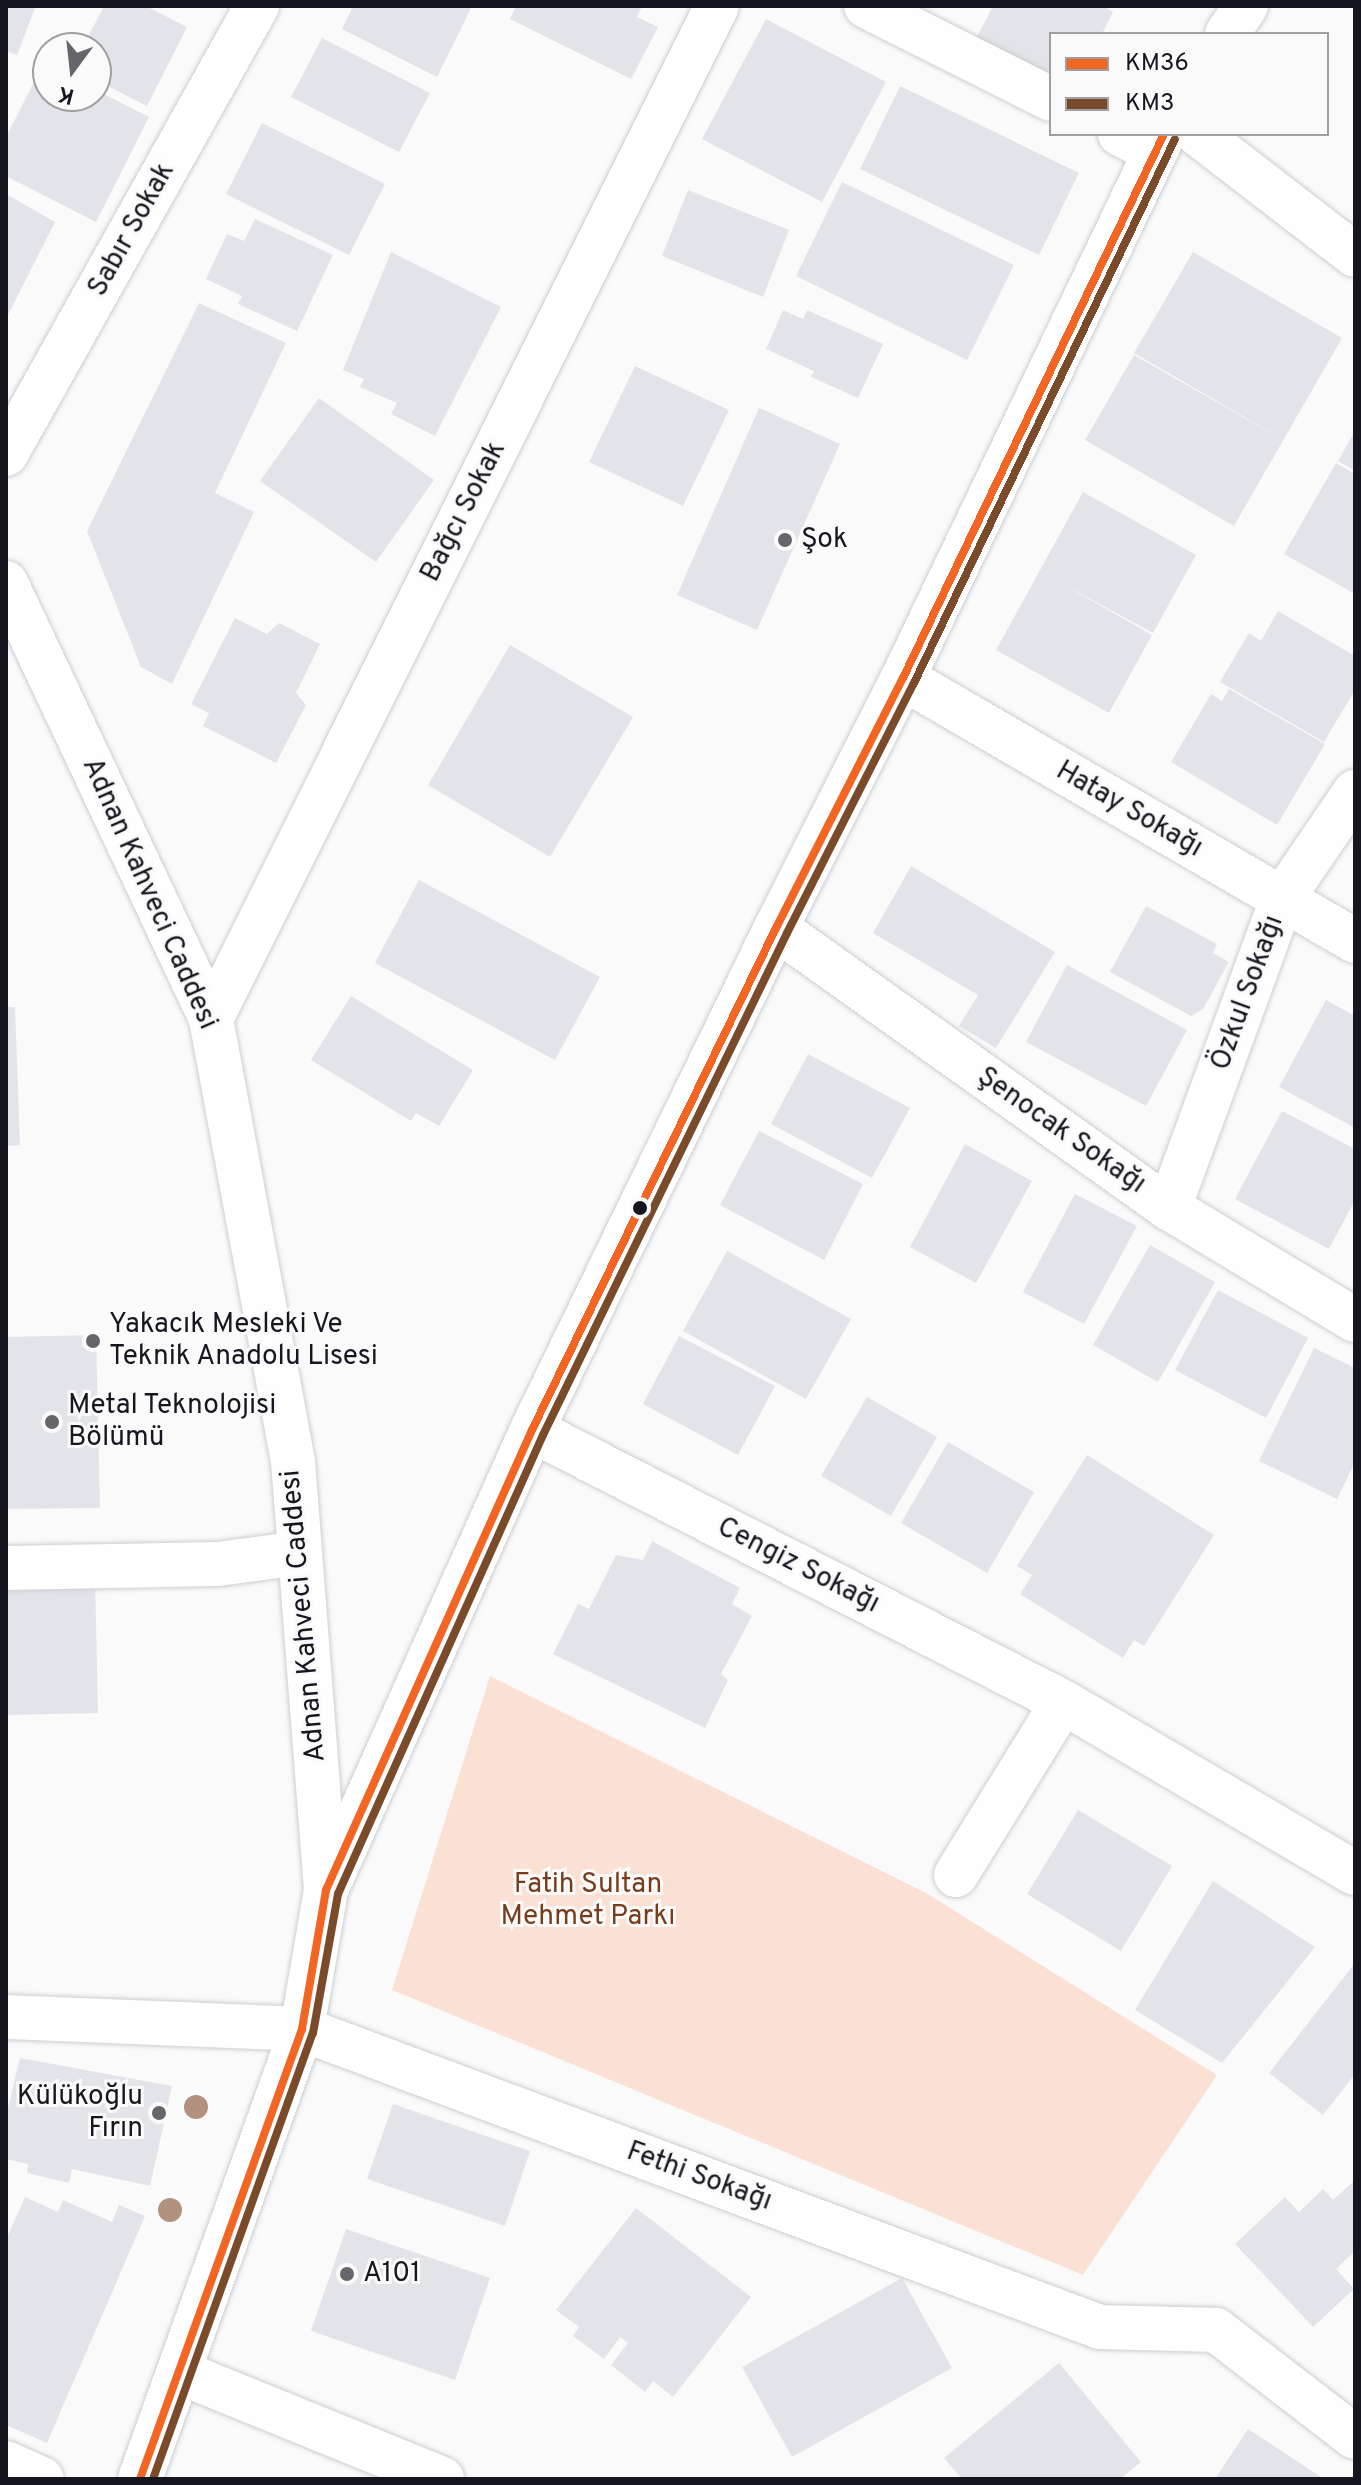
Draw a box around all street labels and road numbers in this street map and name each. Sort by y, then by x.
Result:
street label: Sabır Sokak [82,157,182,303]
street label: Bağcı Sokak [414,436,514,588]
street label: Adnan Kahveci Caddesi [74,753,224,1035]
street label: Hatay Sokağı [1050,755,1208,865]
street label: Özkul Sokağı [1204,911,1292,1075]
street label: Şenocak Sokağı [970,1060,1152,1202]
street label: Adnan Kahveci Caddesi [274,1468,334,1764]
street label: Cengiz Sokağı [711,1511,885,1621]
street label: Fethi Sokağı [622,2135,776,2219]

